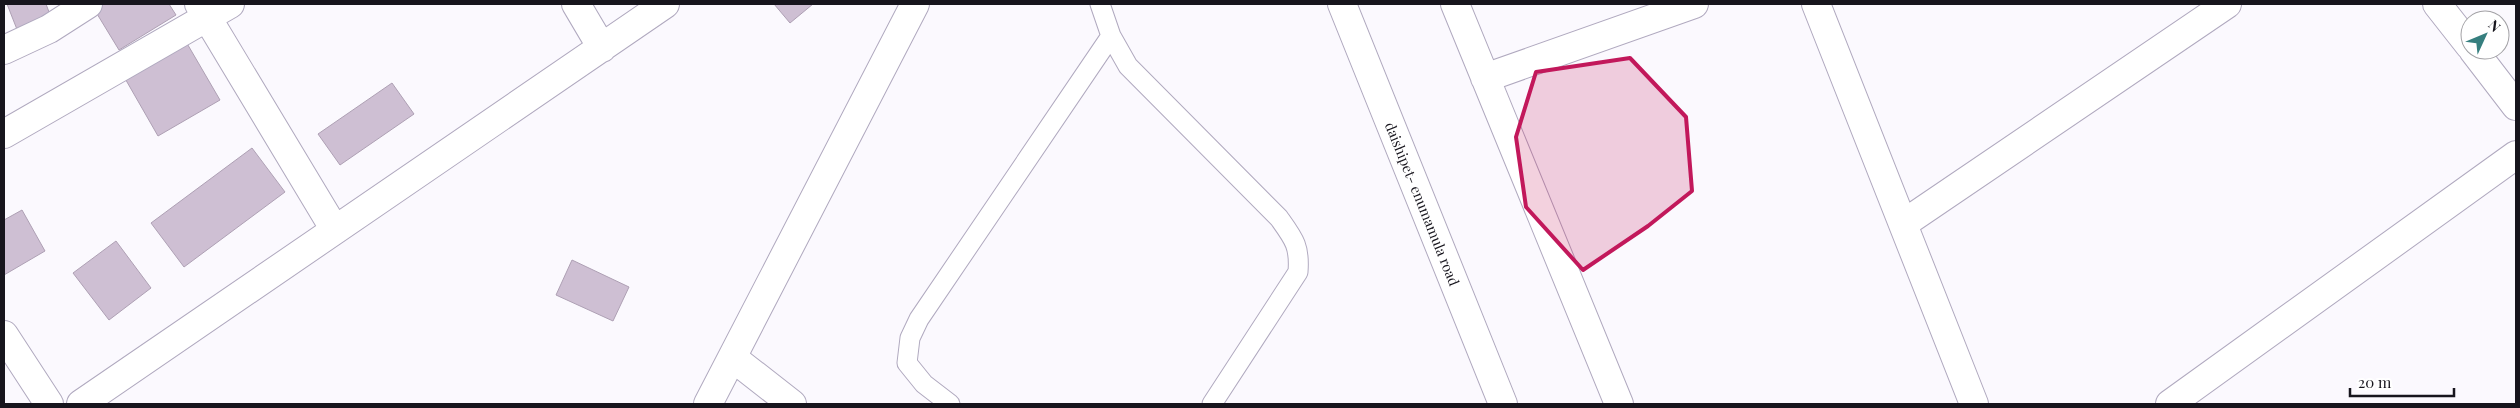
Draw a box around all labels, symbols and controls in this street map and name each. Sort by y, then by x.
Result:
north arrow [2460,10,2510,60]
text: N [2484,15,2505,36]
street label: daishipet- enumamula road [1381,119,1464,289]
scale bar [2350,366,2454,398]
text: 20 m [2358,372,2392,392]

